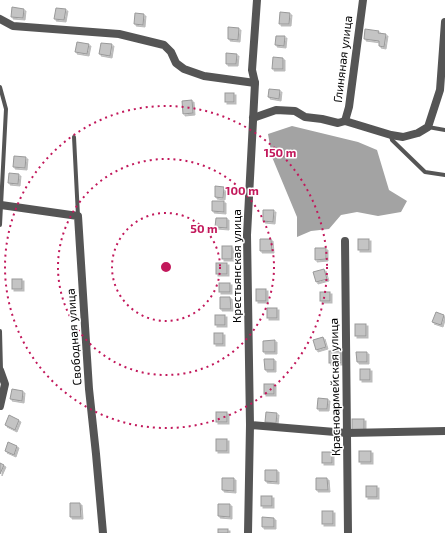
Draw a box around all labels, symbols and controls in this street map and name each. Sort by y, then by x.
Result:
street label: Глиняная улица [330,15,355,103]
text: 150 m [264,145,296,159]
text: 100 m [225,183,259,197]
street label: Крестьянская улица [229,209,244,323]
text: 50 m [190,221,218,235]
centre of rings [159,260,173,274]
street label: Свободная улица [63,288,84,386]
street label: Красноармейская улица [326,318,343,456]

